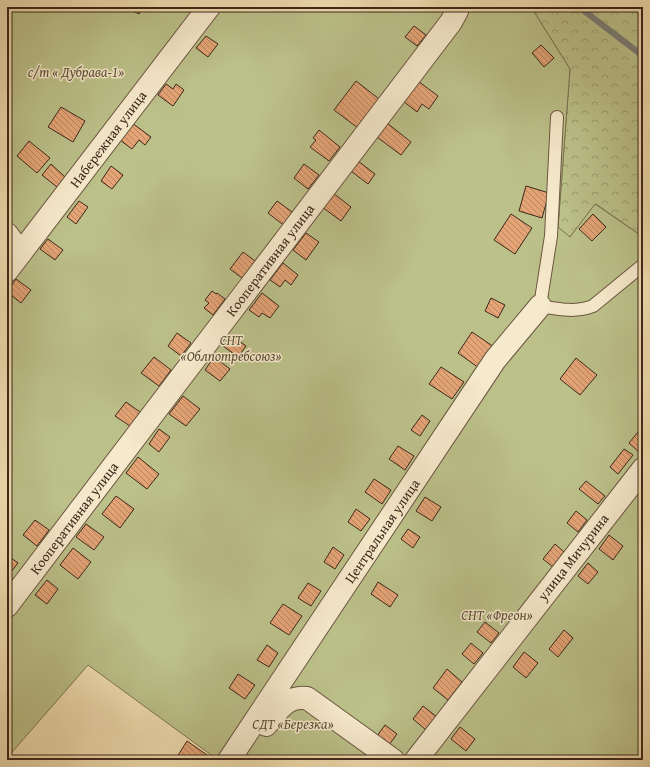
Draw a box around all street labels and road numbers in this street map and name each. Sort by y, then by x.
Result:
street label: Набережная улица [65,86,151,192]
street label: Кооперативная улица [221,199,319,320]
street label: Кооперативная улица [25,457,123,578]
street label: Центральная улица [340,475,425,587]
street label: улица Мичурина [532,509,614,606]

